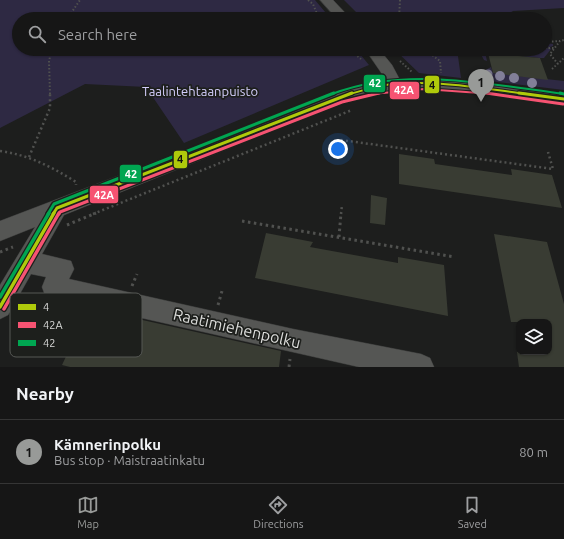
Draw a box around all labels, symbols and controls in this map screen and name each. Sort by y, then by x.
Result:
search box [12,12,552,56]
icon: search [26,23,48,45]
text: Search here [58,26,137,43]
pin: 1 [468,69,494,102]
line badge: 42 [363,74,386,93]
line badge: 4 [424,75,440,94]
text: 42 [369,77,381,89]
text: 4 [429,79,435,91]
line badge: 42A [389,81,420,100]
park label: Taalintehtaanpuisto [142,84,258,98]
text: 42A [394,84,414,96]
your location [328,139,348,159]
line badge: 4 [173,150,188,169]
text: 4 [177,153,183,165]
line badge: 42 [119,164,142,183]
text: 42 [125,168,137,180]
line badge: 42A [89,185,119,204]
text: 42A [94,189,114,201]
legend [10,293,142,357]
text: 4 [43,301,49,313]
street label: Raatimiehenpolku [171,305,303,351]
text: 42A [43,319,63,331]
map controls [516,319,552,355]
button: layers [516,319,552,355]
text: 42 [43,337,55,349]
text: Nearby [16,384,74,403]
text: Kämnerinpolku [54,436,161,453]
text: 1 [25,445,33,459]
text: 80 m [519,445,548,459]
text: Bus stop · Maistraatinkatu [54,453,205,467]
tab: Map [77,494,99,530]
tab: Directions [253,494,303,530]
tab: Saved [458,494,487,530]

